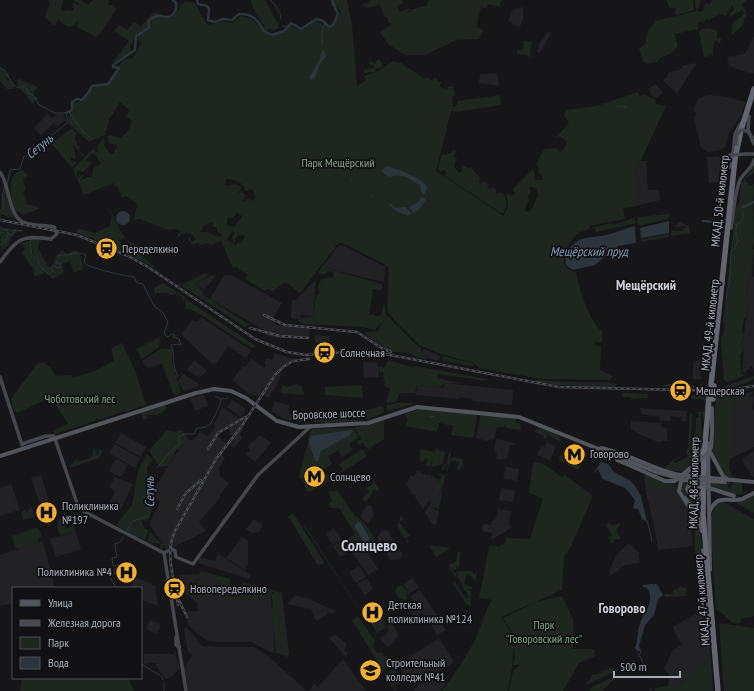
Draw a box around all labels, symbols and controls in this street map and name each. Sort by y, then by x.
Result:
water label: Сетунь [22,129,57,163]
street label: МКАД, 50-й километр [707,154,732,247]
park label: Парк Мещёрский [301,155,375,170]
station icon: Переделкино [93,236,119,262]
place label: Переделкино [122,241,178,256]
water label: Мещёрский пруд [550,243,629,260]
district label: Мещёрский [616,276,676,294]
street label: МКАД, 49-й километр [697,278,722,371]
station icon: Солнечная [311,340,337,366]
place label: Солнечная [340,345,385,360]
station icon: Мещерская [667,378,693,404]
place label: Мещерская [696,383,745,398]
park label: Чоботовский лес [45,391,116,406]
street label: Боровское шоссе [292,405,366,422]
street label: МКАД, 48-й километр [685,437,702,529]
metro station icon: Говорово [562,441,588,467]
place label: Говорово [590,446,629,461]
metro station icon: Солнцево [302,464,328,490]
place label: Солнцево [330,469,371,484]
water label: Сетунь [141,475,158,507]
place label: Поликлиника №197 [62,498,119,527]
hospital icon: Поликлиника №197 [34,500,60,526]
district label: Солнцево [341,535,397,555]
street label: МКАД, 47-й километр [690,554,713,646]
hospital icon: Поликлиника №4 [114,559,140,585]
place label: Поликлиника №4 [38,564,113,579]
station icon: Новопеределкино [162,576,188,602]
place label: Новопеределкино [190,581,267,596]
legend [12,587,142,679]
text: Улица [48,595,73,610]
place label: Детская поликлиника №124 [388,597,473,626]
hospital icon: Детская поликлиника №124 [359,599,385,625]
district label: Говорово [599,599,645,617]
text: Железная дорога [47,615,121,630]
park label: Парк "Говоровский лес" [506,617,582,646]
text: Парк [48,635,69,650]
scale bar [614,653,680,679]
text: Вода [48,655,69,670]
place label: Строительный колледж №41 [386,655,445,684]
school or university icon: Строительный колледж №41 [357,657,383,683]
text: 500 m [620,659,647,674]

